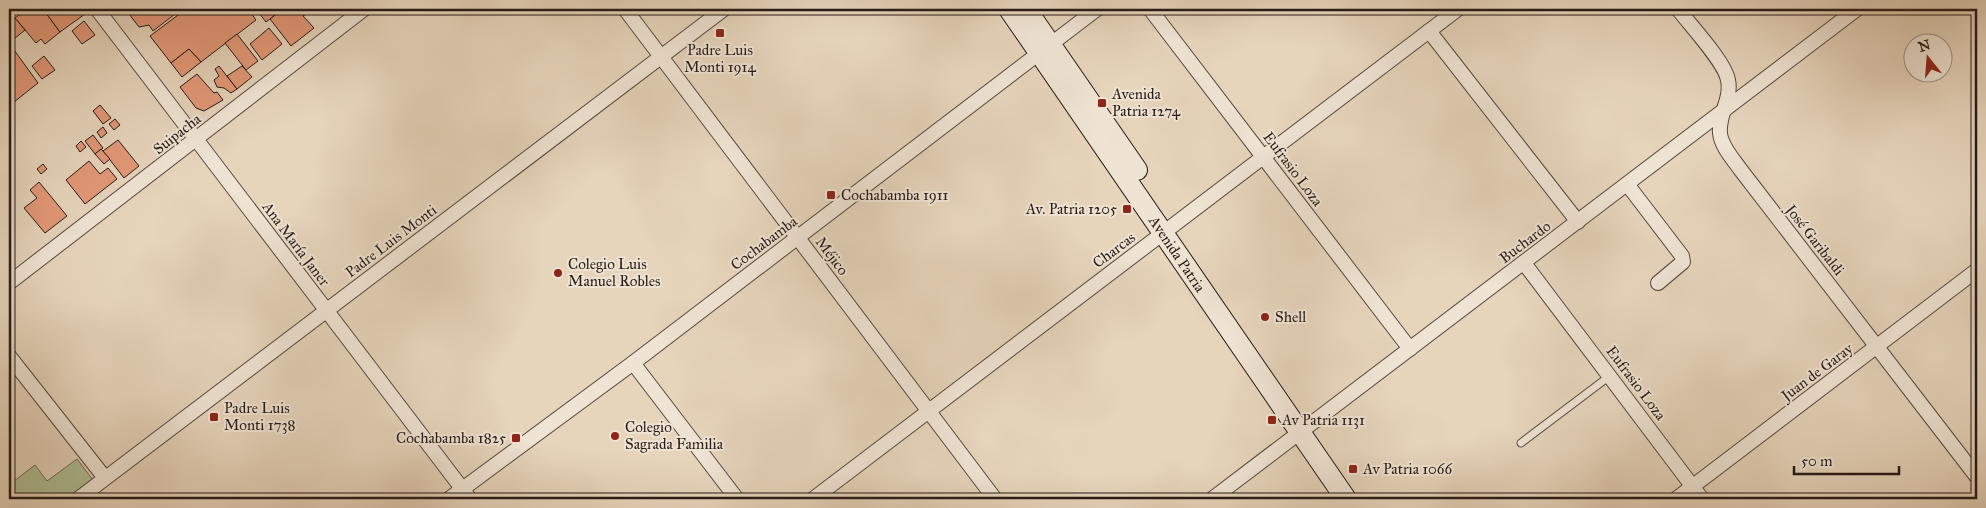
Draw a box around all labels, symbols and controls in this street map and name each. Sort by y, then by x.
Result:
marker: Padre Luis Monti 1914 [714,27,726,39]
north arrow [1904,32,1954,82]
text: N [1916,36,1933,56]
place label: Padre Luis Monti 1914 [684,41,756,76]
place label: Avenida Patria 1274 [1111,85,1181,120]
marker: Avenida Patria 1274 [1096,97,1108,109]
street label: Suipacha [150,109,205,158]
street label: Eufrasio Loza [1259,128,1327,210]
place label: Cochabamba 1911 [841,186,949,204]
marker: Cochabamba 1911 [825,189,837,201]
street label: Ana María Janer [257,197,334,291]
place label: Av. Patria 1205 [1025,200,1117,218]
street label: José Garibaldi [1780,200,1848,280]
street label: Padre Luis Monti [342,201,440,281]
marker: Av. Patria 1205 [1121,203,1133,215]
street label: Cochabamba [727,212,801,274]
street label: Avenida Patria [1144,212,1209,296]
street label: Buchardo [1496,217,1555,267]
street label: Charcas [1089,228,1139,272]
street label: Méjico [812,233,852,279]
place label: Colegio Luis Manuel Robles [568,255,660,290]
marker: Colegio Luis Manuel Robles [552,267,564,279]
place label: Shell [1275,308,1307,326]
marker: Shell [1259,311,1271,323]
street label: Juan de Garay [1776,339,1858,407]
street label: Eufrasio Loza [1602,342,1670,424]
place label: Padre Luis Monti 1738 [224,399,296,434]
marker: Padre Luis Monti 1738 [208,411,220,423]
place label: Av Patria 1131 [1281,411,1365,429]
marker: Av Patria 1131 [1266,414,1278,426]
place label: Colegio Sagrada Familia [625,418,724,453]
place label: Cochabamba 1825 [396,429,506,447]
marker: Colegio Sagrada Familia [609,430,621,442]
marker: Cochabamba 1825 [510,432,522,444]
scale bar [1794,443,1898,475]
text: 50 m [1801,452,1833,470]
place label: Av Patria 1066 [1362,460,1454,478]
marker: Av Patria 1066 [1347,463,1359,475]

